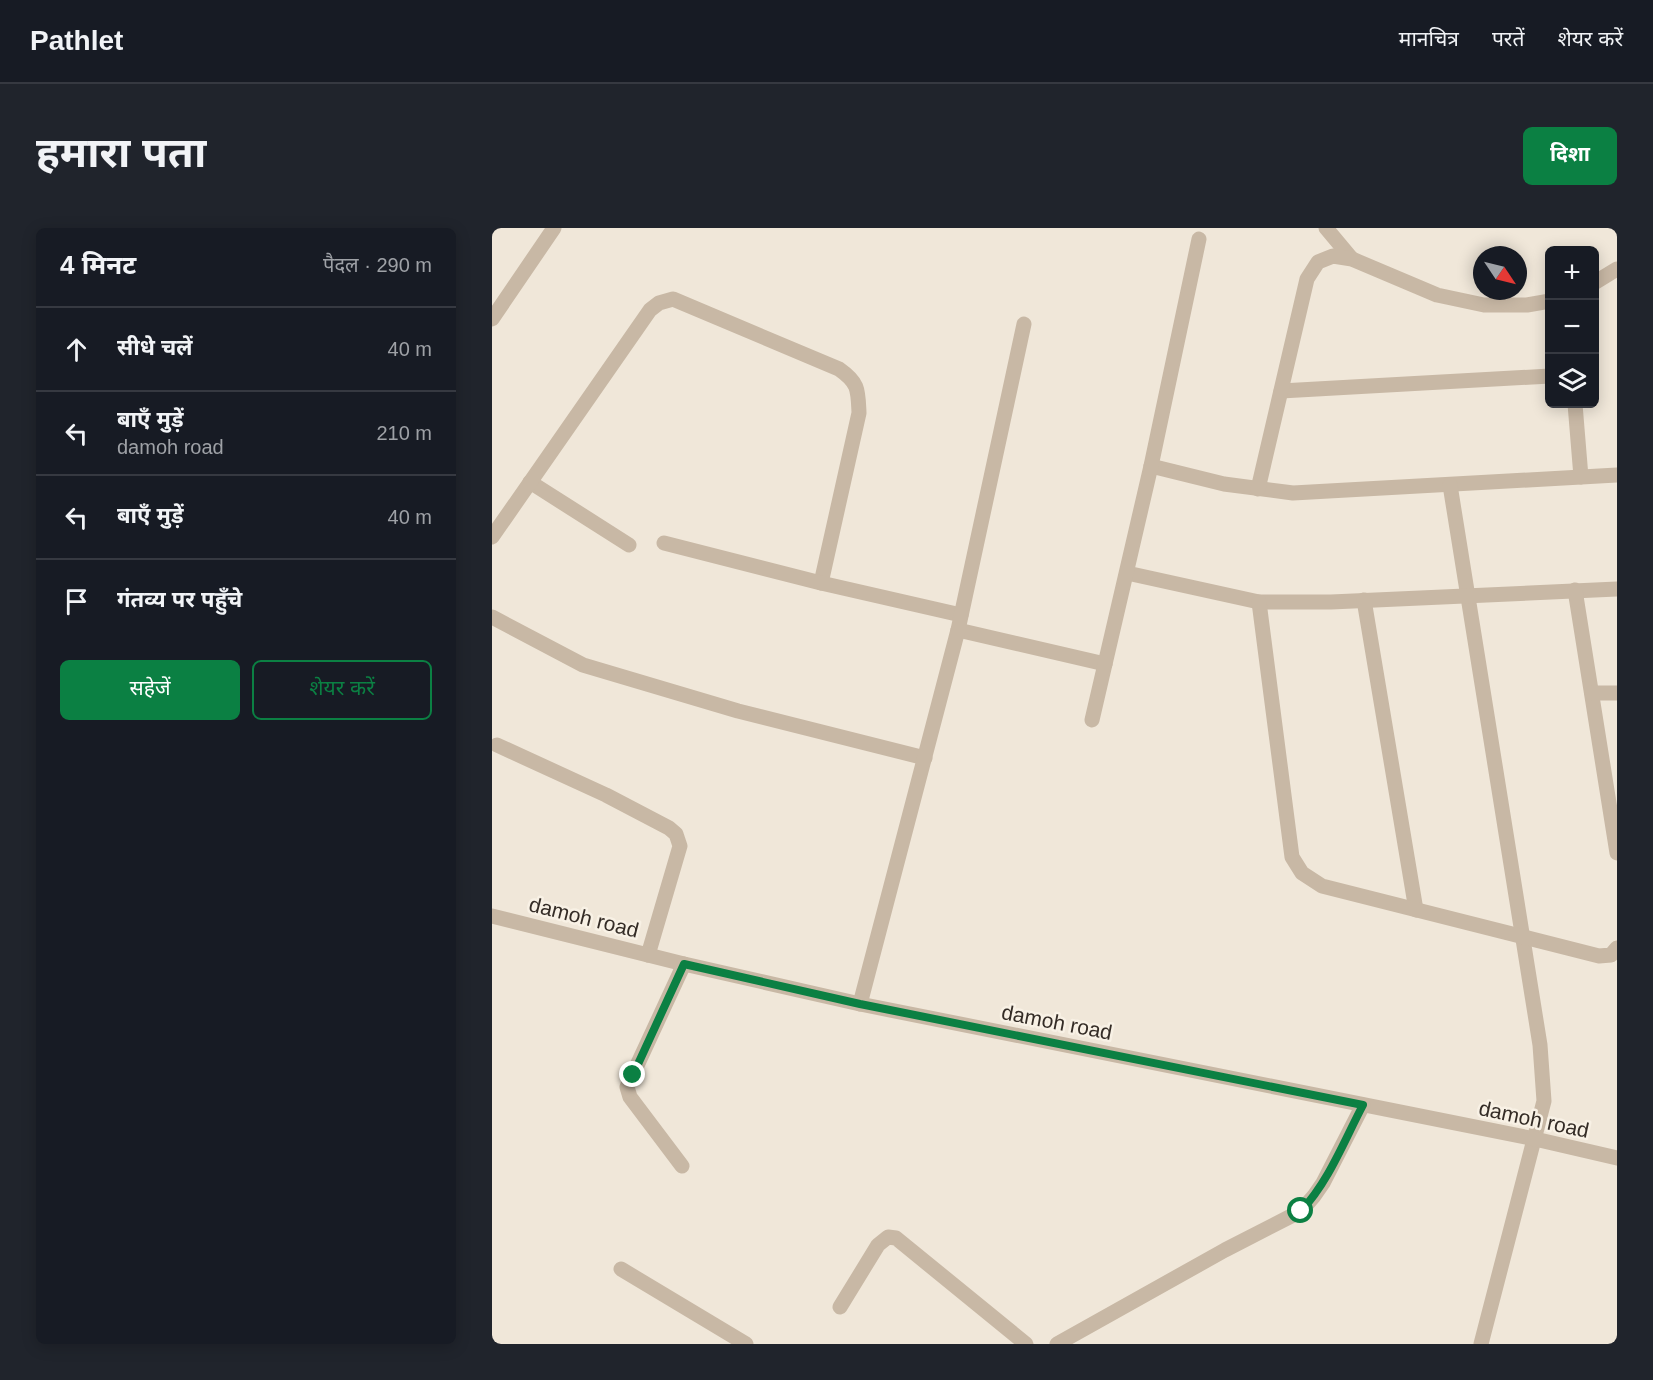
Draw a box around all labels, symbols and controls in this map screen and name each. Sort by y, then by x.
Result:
text: Pathlet [30,25,123,56]
text: मानचित्र [1399,27,1459,50]
text: परतें [1492,27,1524,50]
text: शेयर करें [1557,27,1623,50]
button: दिशा [1523,127,1617,185]
text: हमारा पता [36,129,206,176]
north arrow [1473,246,1527,300]
map controls [1545,246,1599,408]
button: + [1545,246,1599,300]
text: 4 मिनट [60,250,136,280]
text: पैदल · 290 m [323,254,432,276]
button: − [1545,300,1599,354]
icon: ahead [60,333,93,366]
text: सीधे चलें [117,335,192,360]
text: 40 m [388,338,432,360]
button: layers [1545,354,1599,408]
text: बाएँ मुड़ें [117,407,183,432]
icon: left [60,417,93,450]
text: 210 m [376,422,432,444]
text: damoh road [117,436,224,458]
icon: left [60,501,93,534]
text: बाएँ मुड़ें [117,503,183,528]
text: 40 m [388,506,432,528]
icon: arrive [60,585,93,618]
text: गंतव्य पर पहुँचे [117,587,242,612]
button: सहेजें [60,660,240,720]
button: शेयर करें [252,660,432,720]
street label: damoh road [527,892,641,942]
street label: damoh road [1000,1000,1114,1044]
route end [619,1061,645,1087]
street label: damoh road [1477,1096,1591,1142]
route start [1287,1197,1313,1223]

